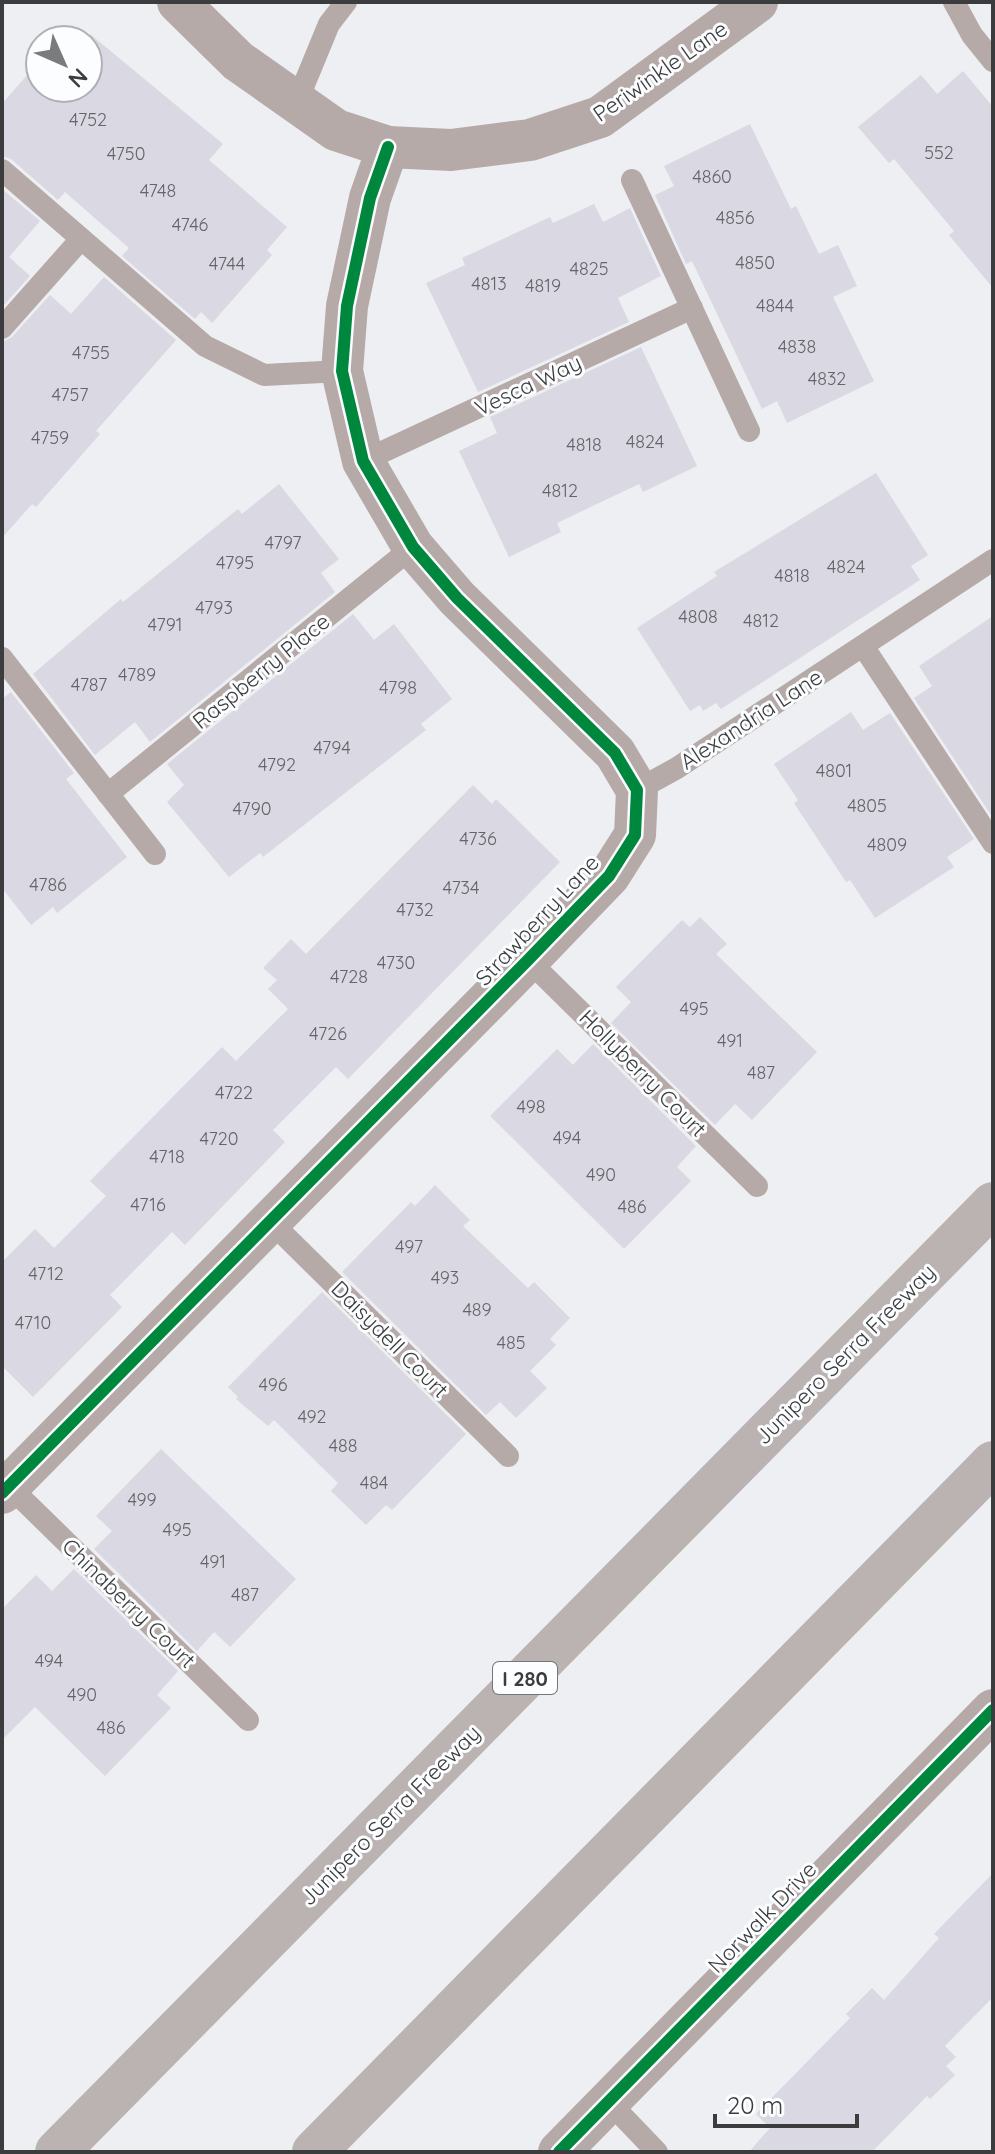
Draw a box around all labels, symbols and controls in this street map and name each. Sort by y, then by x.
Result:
street label: Periwinkle Lane [587,14,733,128]
north arrow [24,24,104,104]
text: N [63,63,94,94]
house number: 4752 [69,108,107,131]
house number: 552 [924,141,954,164]
house number: 4750 [107,142,145,165]
house number: 4860 [692,165,732,188]
house number: 4748 [140,179,176,202]
house number: 4856 [716,206,755,229]
house number: 4746 [172,213,209,236]
house number: 4850 [735,251,775,274]
house number: 4744 [209,252,245,275]
house number: 4825 [570,257,609,280]
house number: 4813 [471,272,507,295]
house number: 4819 [525,274,561,297]
house number: 4844 [756,294,794,317]
house number: 4838 [778,335,816,358]
house number: 4755 [72,341,110,364]
street label: Vesca Way [470,348,586,422]
house number: 4832 [808,367,846,390]
house number: 4757 [51,383,89,406]
house number: 4759 [31,426,69,449]
house number: 4824 [626,430,664,453]
house number: 4818 [566,433,602,456]
house number: 4812 [542,479,578,502]
house number: 4797 [265,531,301,554]
house number: 4795 [216,551,254,574]
house number: 4824 [827,555,865,578]
house number: 4818 [774,564,810,587]
house number: 4793 [195,596,233,619]
house number: 4808 [678,605,718,628]
street label: Raspberry Place [187,607,335,735]
house number: 4812 [743,609,779,632]
house number: 4791 [147,613,183,636]
house number: 4789 [118,663,156,686]
street label: Alexandria Lane [675,663,827,775]
house number: 4787 [71,673,107,696]
house number: 4798 [379,676,417,699]
house number: 4794 [313,736,351,759]
house number: 4792 [258,753,296,776]
house number: 4801 [816,759,852,782]
house number: 4805 [847,794,887,817]
house number: 4790 [233,797,271,820]
house number: 4736 [459,827,497,850]
house number: 4809 [867,833,907,856]
street label: Strawberry Lane [469,849,605,991]
house number: 4786 [29,873,67,896]
house number: 4734 [442,876,480,899]
house number: 4732 [396,898,434,921]
house number: 4730 [377,951,415,974]
house number: 4728 [330,965,368,988]
house number: 495 [680,997,708,1020]
street label: Hollyberry Court [573,1003,713,1143]
house number: 4726 [309,1022,347,1045]
house number: 491 [717,1029,743,1052]
house number: 487 [747,1061,775,1084]
house number: 4722 [215,1081,253,1104]
house number: 498 [517,1095,545,1118]
house number: 494 [553,1126,581,1149]
house number: 4720 [200,1127,238,1150]
house number: 4718 [149,1145,185,1168]
house number: 490 [586,1163,616,1186]
house number: 4716 [130,1193,166,1216]
house number: 486 [618,1195,647,1218]
house number: 497 [395,1235,423,1258]
street label: Junipero Serra Freeway [749,1258,941,1450]
house number: 4712 [28,1262,64,1285]
house number: 493 [431,1266,459,1289]
street label: Daisydell Court [325,1274,455,1404]
house number: 489 [462,1298,492,1321]
house number: 4710 [15,1311,51,1334]
house number: 485 [496,1331,526,1354]
house number: 496 [259,1373,288,1396]
house number: 492 [297,1405,327,1428]
house number: 488 [329,1434,357,1457]
house number: 484 [360,1471,388,1494]
house number: 499 [127,1488,157,1511]
house number: 495 [163,1518,191,1541]
street label: Chinaberry Court [56,1532,202,1674]
house number: 491 [200,1550,226,1573]
house number: 487 [231,1583,259,1606]
house number: 494 [35,1649,63,1672]
road number: I 280 [493,1662,557,1694]
house number: 490 [67,1683,97,1706]
house number: 486 [97,1716,126,1739]
street label: Junipero Serra Freeway [294,1719,486,1911]
street label: Norwalk Drive [702,1855,822,1979]
scale bar [715,2078,857,2128]
text: 20 m [727,2090,783,2120]

